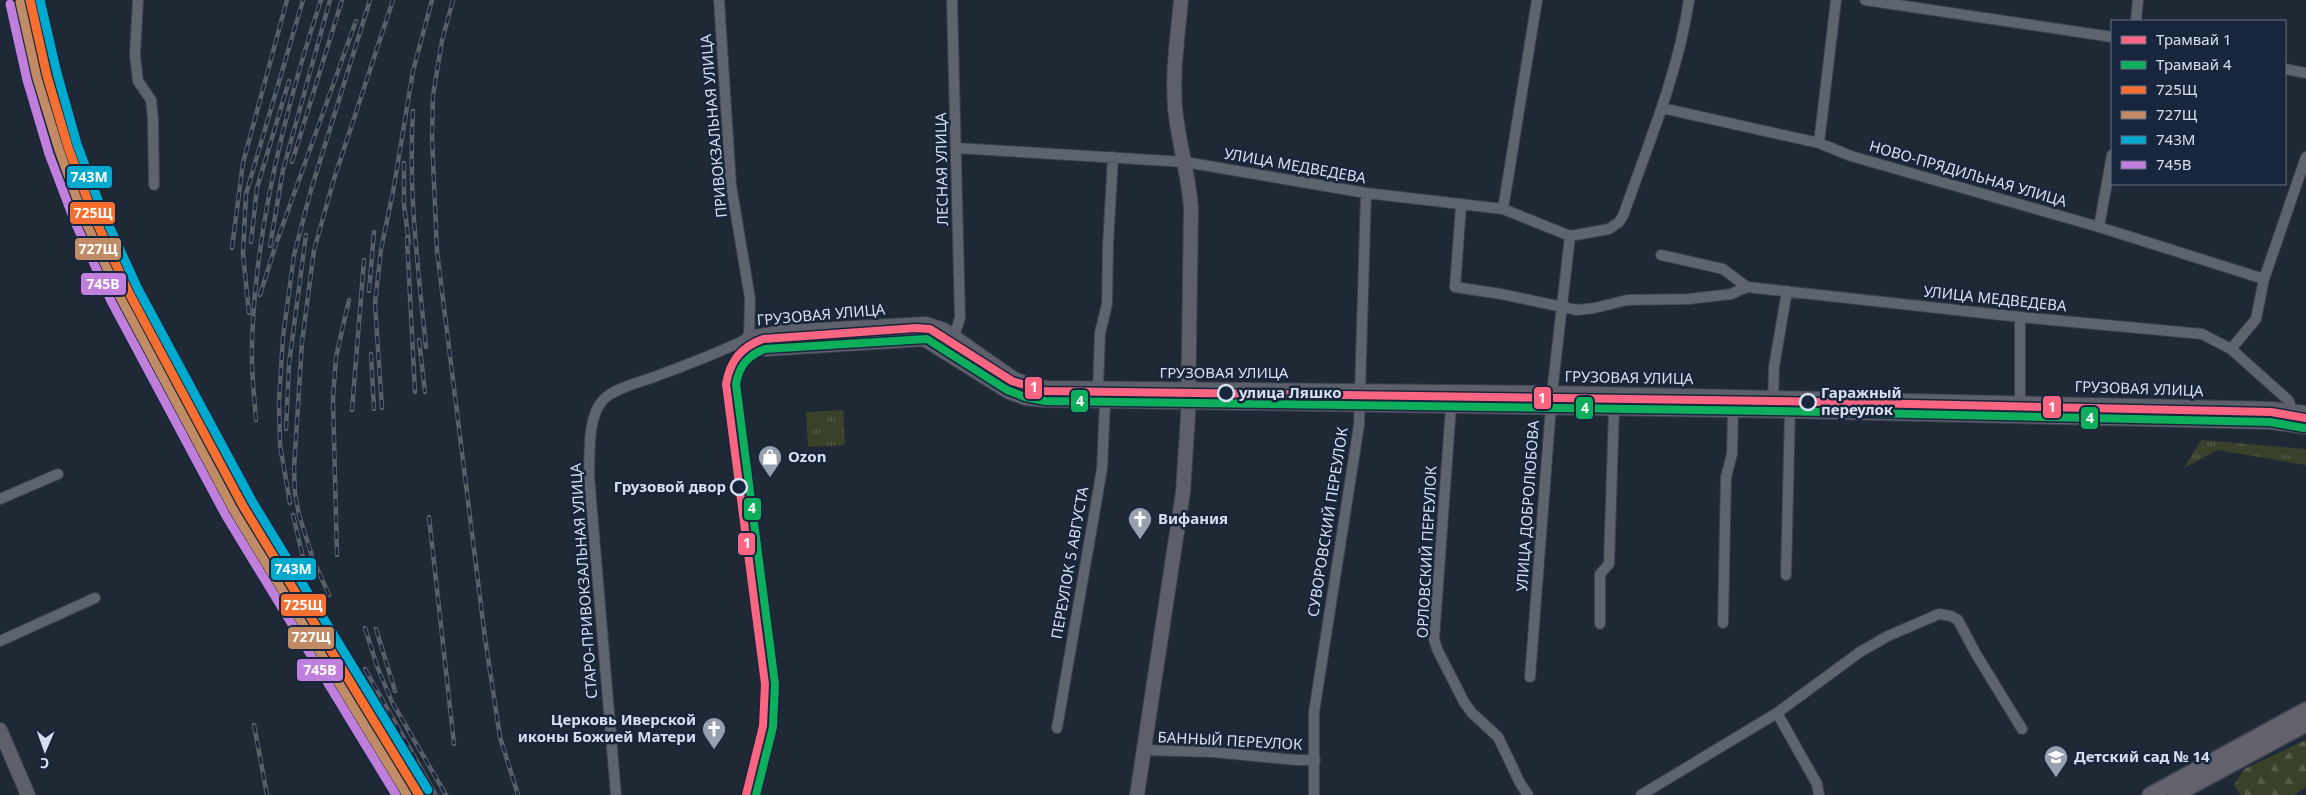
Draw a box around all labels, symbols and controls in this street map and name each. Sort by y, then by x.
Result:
legend [2111,20,2286,185]
text: Трамвай 1 [2156,29,2231,49]
street label: ПРИВОКЗАЛЬНАЯ УЛИЦА [695,33,731,219]
text: Трамвай 4 [2156,54,2232,74]
text: 725Щ [2156,79,2198,99]
text: 727Щ [2156,104,2198,124]
street label: ЛЕСНАЯ УЛИЦА [930,112,952,226]
text: 743М [2156,129,2195,149]
street label: НОВО-ПРЯДИЛЬНАЯ УЛИЦА [1867,135,2070,211]
street label: УЛИЦА МЕДВЕДЕВА [1223,143,1368,187]
text: 745В [2156,154,2192,174]
line badge: 743М [66,165,113,189]
text: 743М [70,167,108,186]
line badge: 725Щ [69,201,116,225]
text: 725Щ [73,203,113,222]
line badge: 727Щ [74,237,122,261]
text: 727Щ [78,239,118,258]
line badge: 745В [80,272,127,296]
text: 745В [86,274,120,293]
street label: УЛИЦА МЕДВЕДЕВА [1923,281,2068,316]
street label: ГРУЗОВАЯ УЛИЦА [756,298,886,330]
street label: ГРУЗОВАЯ УЛИЦА [1160,362,1289,382]
street label: ГРУЗОВАЯ УЛИЦА [1564,366,1694,388]
line badge: 1 [1024,376,1043,400]
street label: ГРУЗОВАЯ УЛИЦА [2074,376,2204,400]
text: 1 [1030,377,1038,396]
place label: улица Ляшко [1238,382,1341,402]
place label: Гаражный переулок [1821,382,1902,419]
marker: улица Ляшко [1217,384,1235,402]
line badge: 1 [1533,386,1552,410]
text: 1 [1538,388,1546,407]
line badge: 4 [1070,389,1089,413]
text: 4 [1076,391,1084,410]
marker: Гаражный переулок [1799,393,1817,411]
line badge: 1 [2042,395,2062,419]
line badge: 4 [1575,396,1594,420]
text: 1 [2048,397,2056,416]
text: 4 [1581,398,1589,417]
line badge: 4 [2080,406,2099,430]
text: 4 [2086,408,2094,427]
street label: УЛИЦА ДОБРОЛЮБОВА [1511,419,1543,592]
street label: СУВОРОВСКИЙ ПЕРЕУЛОК [1302,425,1352,618]
shop icon: Ozon [757,444,783,478]
place label: Ozon [788,446,826,466]
street label: СТАРО-ПРИВОКЗАЛЬНАЯ УЛИЦА [565,462,601,700]
street label: ОРЛОВСКИЙ ПЕРЕУЛОК [1411,465,1441,639]
place label: Грузовой двор [614,476,726,496]
marker: Грузовой двор [730,478,748,496]
street label: ПЕРЕУЛОК 5 АВГУСТА [1046,485,1092,641]
line badge: 4 [743,497,762,521]
text: 4 [748,498,756,517]
church icon: Вифания [1127,506,1153,540]
place label: Вифания [1158,508,1228,528]
line badge: 1 [737,532,756,556]
text: 1 [743,533,751,552]
line badge: 743М [270,557,317,581]
text: 743М [274,559,312,578]
line badge: 725Щ [280,593,327,617]
text: 725Щ [283,595,323,614]
line badge: 727Щ [287,626,335,650]
text: 727Щ [291,627,331,646]
line badge: 745В [296,658,344,682]
text: 745В [303,660,337,679]
place label: Церковь Иверской иконы Божией Матери [518,709,696,746]
church icon: Церковь Иверской иконы Божией Матери [701,716,727,750]
north arrow [20,725,70,775]
street label: БАННЫЙ ПЕРЕУЛОК [1157,726,1304,754]
school or university icon: Детский сад № 14 [2043,744,2069,778]
place label: Детский сад № 14 [2074,746,2210,766]
text: С [40,754,49,773]

